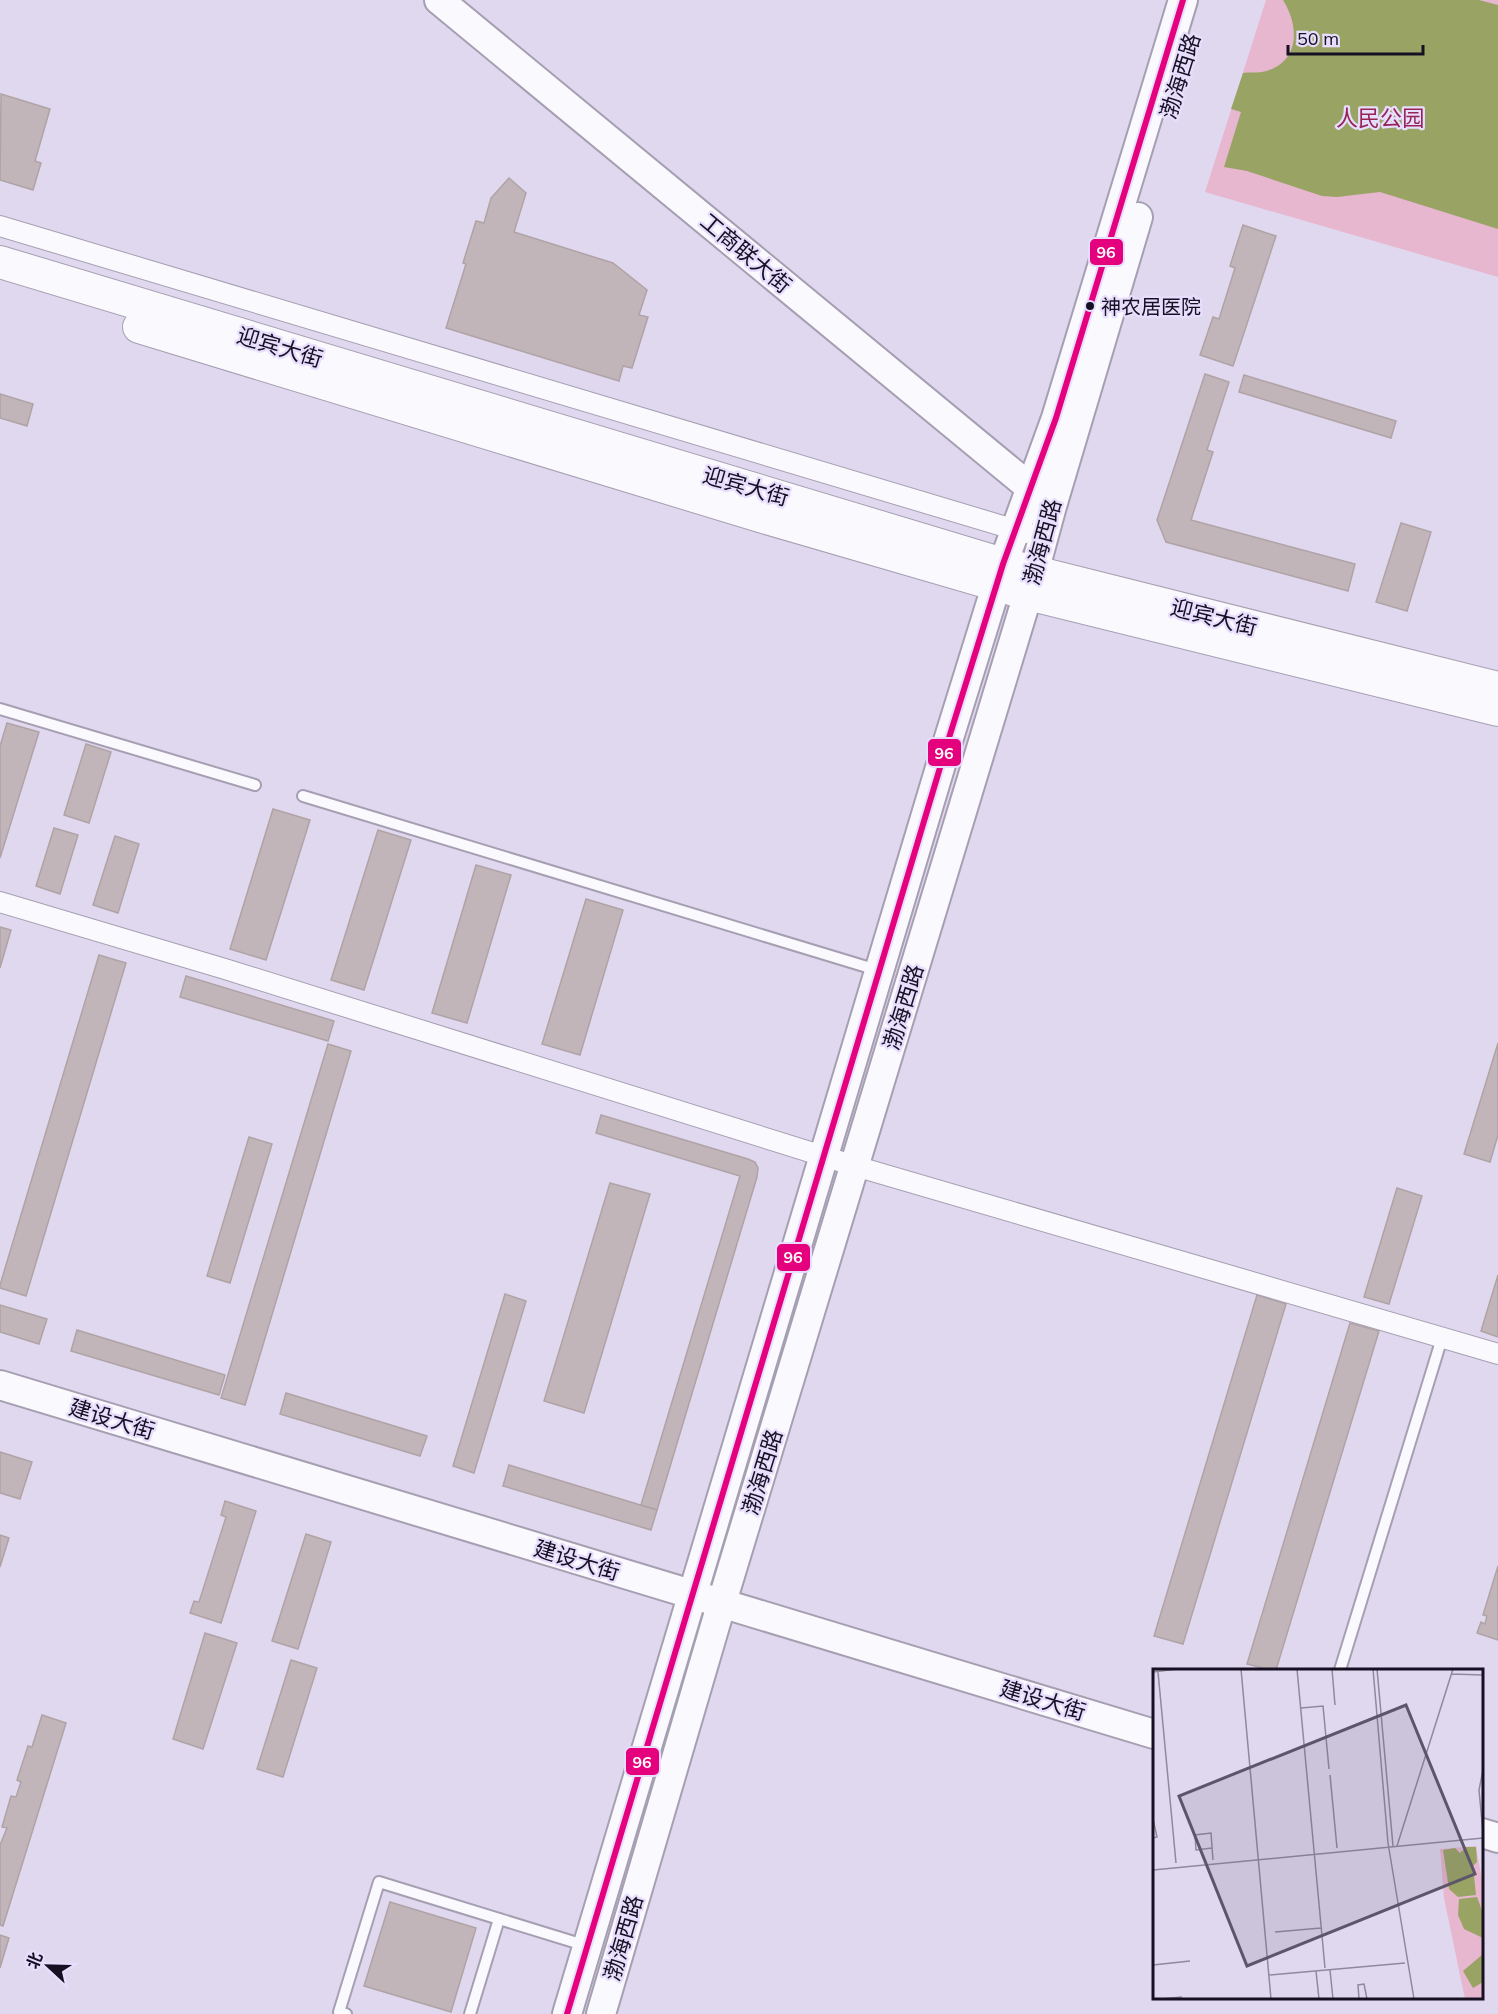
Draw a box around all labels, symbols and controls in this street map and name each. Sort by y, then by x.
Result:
scale bar [1288,18,1423,56]
text: 50 m [1297,27,1339,50]
street label: 渤海西路 [1154,30,1206,122]
park label: 人民公园 [1336,104,1424,132]
street label: 工商联大街 [695,207,797,299]
line badge: 96 [1089,238,1124,266]
text: 96 [1096,242,1116,262]
place label: 神农居医院 [1101,294,1201,319]
marker: 神农居医院 [1084,300,1096,312]
street label: 迎宾大街 [234,321,326,373]
street label: 迎宾大街 [700,460,792,512]
street label: 渤海西路 [1017,496,1067,588]
street label: 迎宾大街 [1168,593,1260,641]
line badge: 96 [927,738,962,767]
text: 96 [934,743,954,763]
street label: 渤海西路 [877,961,929,1053]
line badge: 96 [776,1243,811,1272]
text: 96 [783,1247,803,1267]
street label: 建设大街 [66,1393,158,1445]
street label: 渤海西路 [736,1426,788,1518]
street label: 建设大街 [531,1534,623,1586]
inset map [1153,1669,1483,1999]
street label: 建设大街 [997,1674,1089,1726]
line badge: 96 [625,1747,660,1776]
text: 96 [632,1752,652,1772]
street label: 渤海西路 [597,1892,649,1984]
north arrow [18,1936,78,1996]
text: 北 [22,1949,46,1972]

